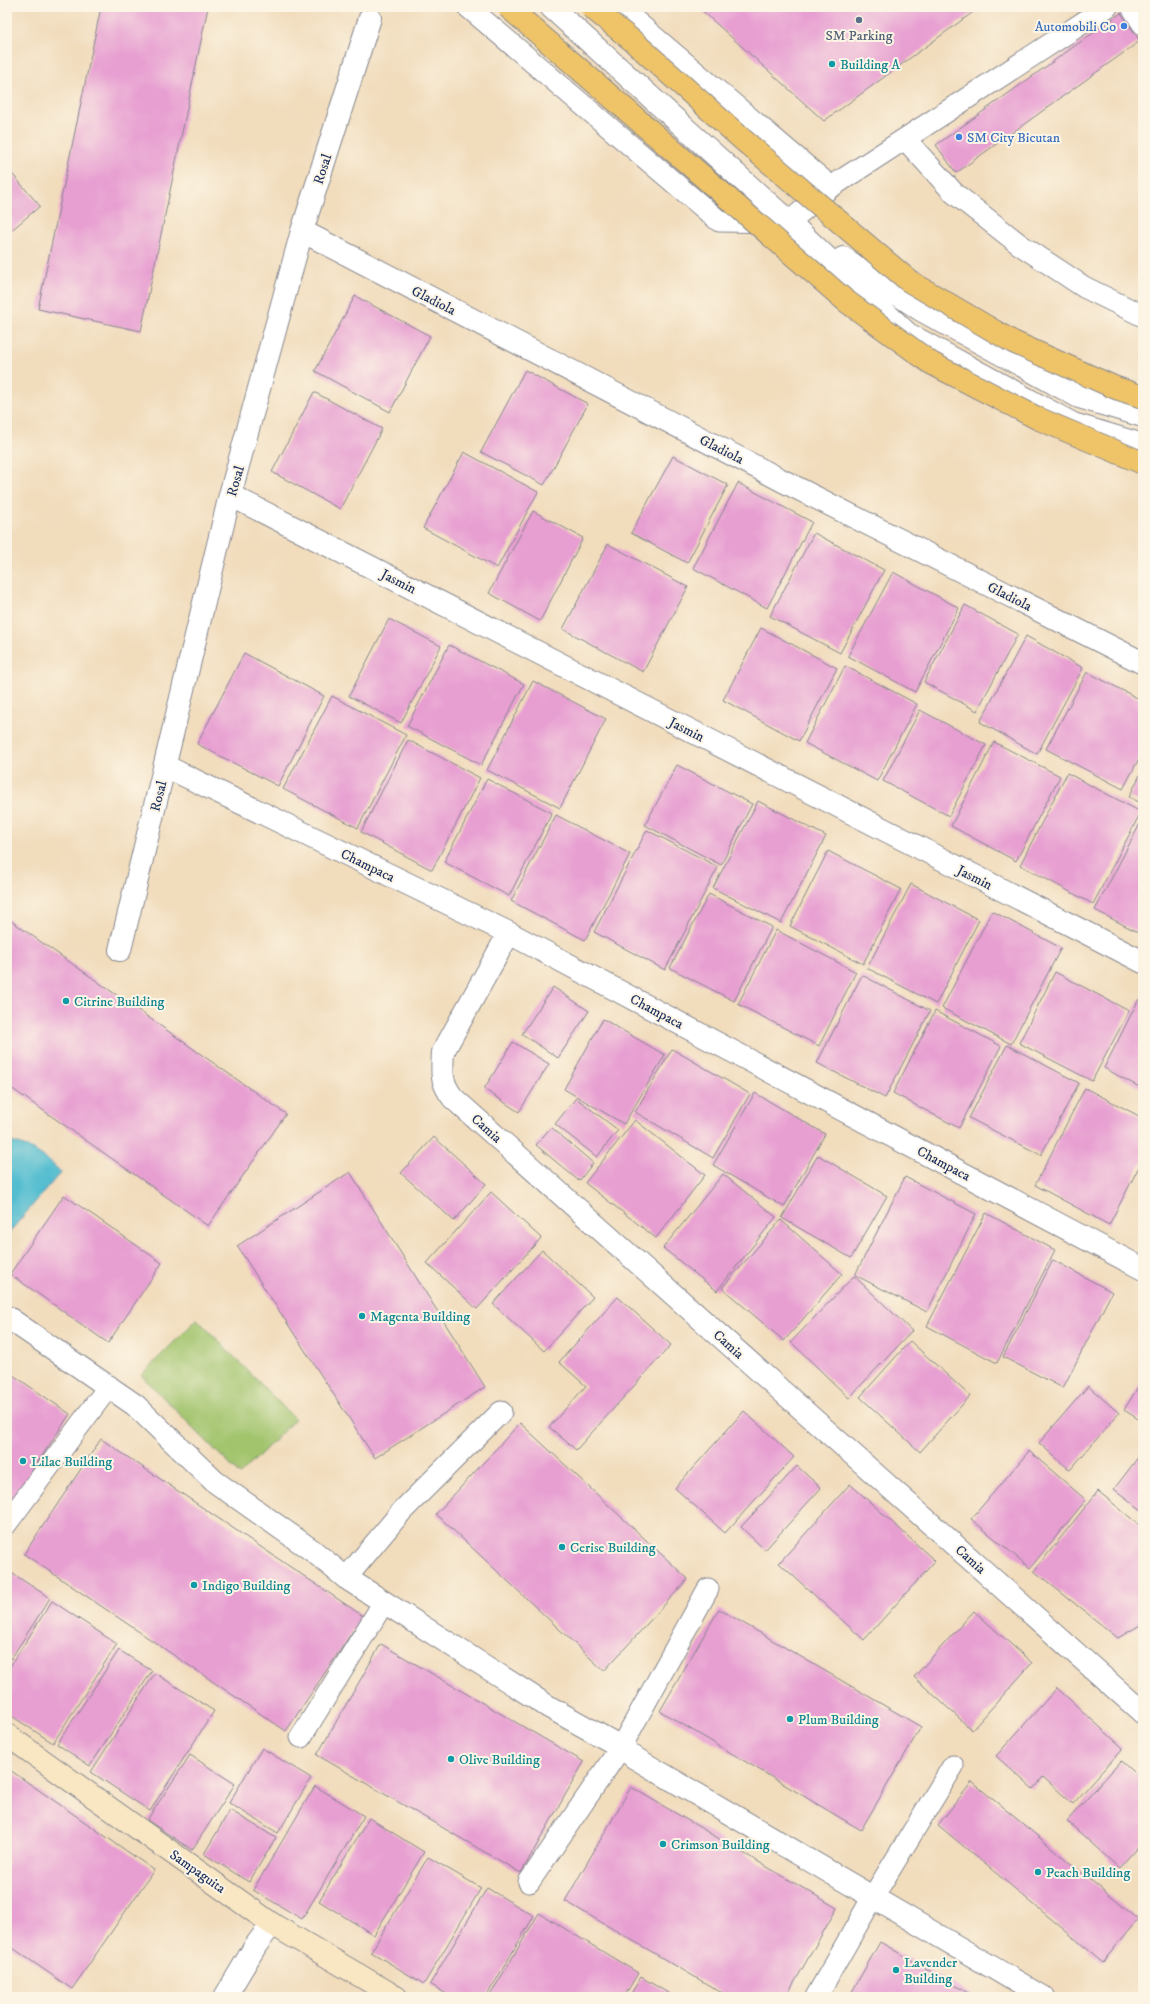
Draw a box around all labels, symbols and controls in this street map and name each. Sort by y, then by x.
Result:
marker: SM Parking [854,15,864,25]
place label: Automobili Co [1035,18,1116,36]
marker: Automobili Co [1119,21,1129,31]
place label: SM Parking [825,27,893,45]
place label: Building A [840,56,901,74]
marker: Building A [827,59,837,69]
place label: SM City Bicutan [967,129,1061,147]
marker: SM City Bicutan [954,132,964,142]
street label: Rosal [310,151,337,187]
street label: Gladiola [408,282,459,320]
street label: Gladiola [696,431,747,469]
street label: Rosal [223,463,249,499]
street label: Jasmin [376,564,420,599]
street label: Gladiola [984,578,1035,616]
street label: Jasmin [664,712,708,747]
street label: Rosal [147,778,172,813]
street label: Champaca [338,845,398,887]
street label: Jasmin [952,860,996,895]
street label: Champaca [627,990,686,1033]
place label: Citrine Building [74,993,165,1011]
marker: Citrine Building [61,996,71,1006]
street label: Camia [467,1110,506,1147]
street label: Champaca [914,1142,973,1185]
place label: Magenta Building [370,1308,470,1326]
marker: Magenta Building [357,1311,367,1321]
street label: Camia [709,1326,748,1363]
place label: Lilac Building [31,1453,112,1471]
marker: Lilac Building [18,1456,28,1466]
place label: Cerise Building [570,1539,656,1557]
street label: Camia [951,1541,990,1578]
marker: Cerise Building [557,1542,567,1552]
place label: Indigo Building [202,1577,291,1595]
marker: Indigo Building [189,1580,199,1590]
place label: Plum Building [798,1711,879,1729]
marker: Plum Building [785,1714,795,1724]
place label: Olive Building [459,1751,540,1769]
marker: Olive Building [446,1754,456,1764]
place label: Crimson Building [671,1836,770,1854]
marker: Crimson Building [658,1839,668,1849]
street label: Sampaguita [166,1846,229,1898]
place label: Peach Building [1046,1864,1130,1882]
marker: Peach Building [1033,1867,1043,1877]
place label: Lavender Building [904,1954,958,1988]
marker: Lavender Building [891,1965,901,1975]

